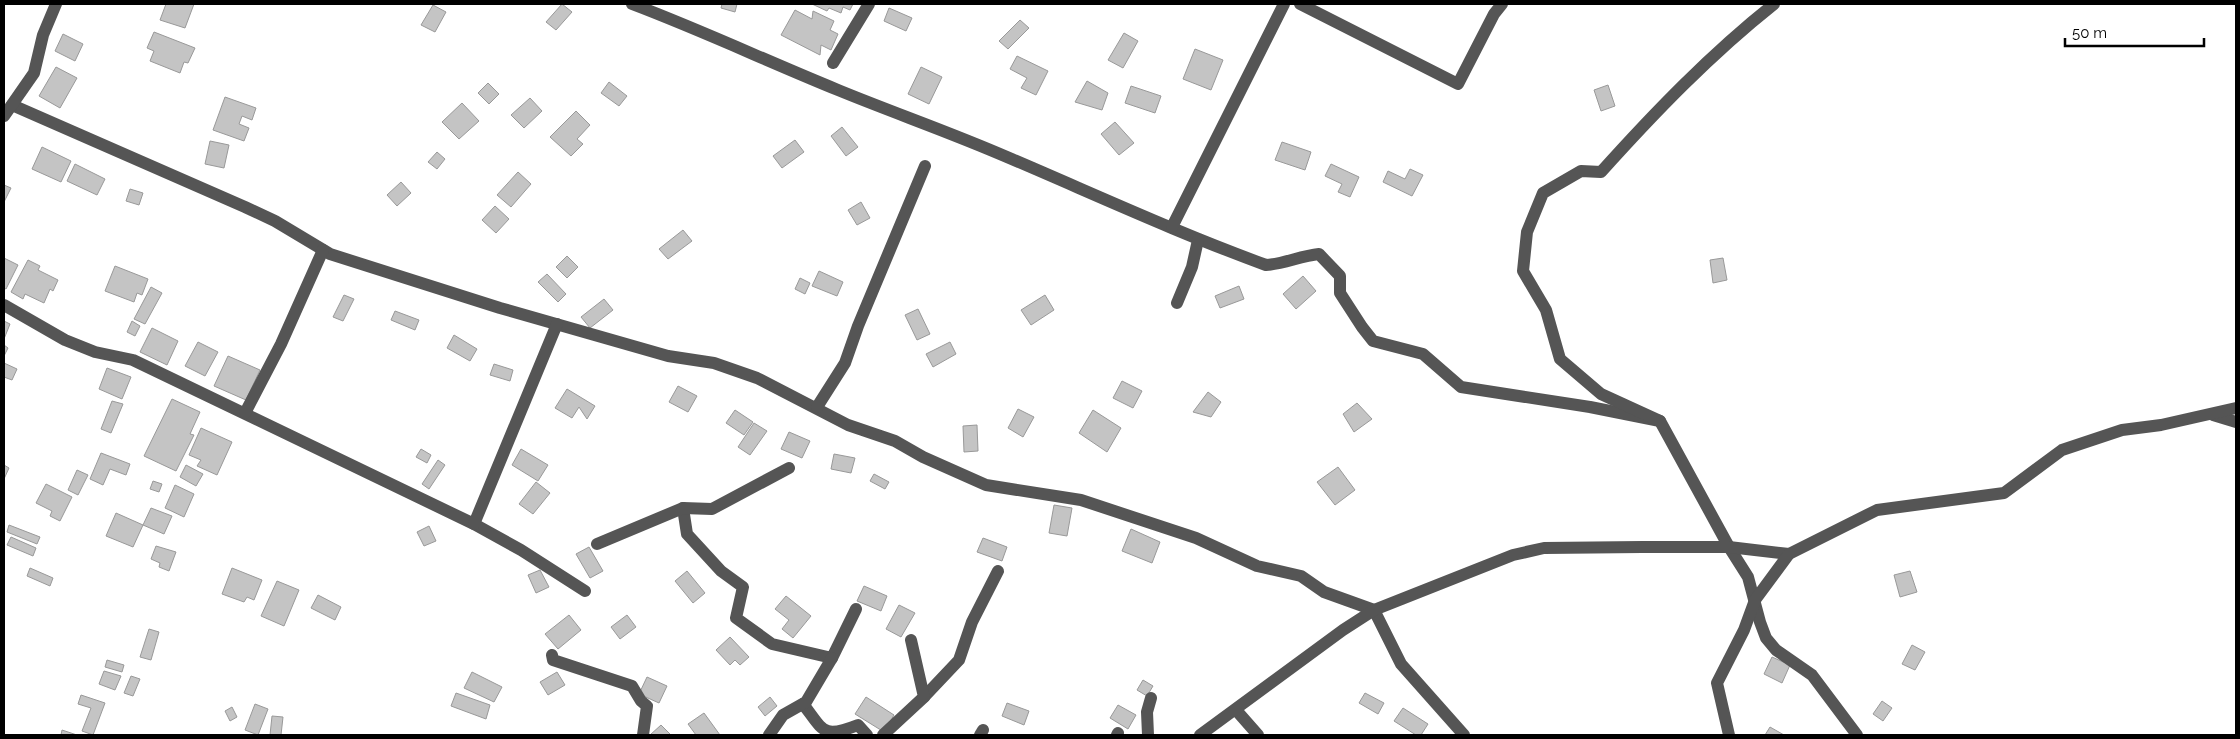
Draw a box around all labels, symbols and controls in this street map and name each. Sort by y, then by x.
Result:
scale bar [2065,15,2204,47]
text: 50 m [2072,24,2107,42]

